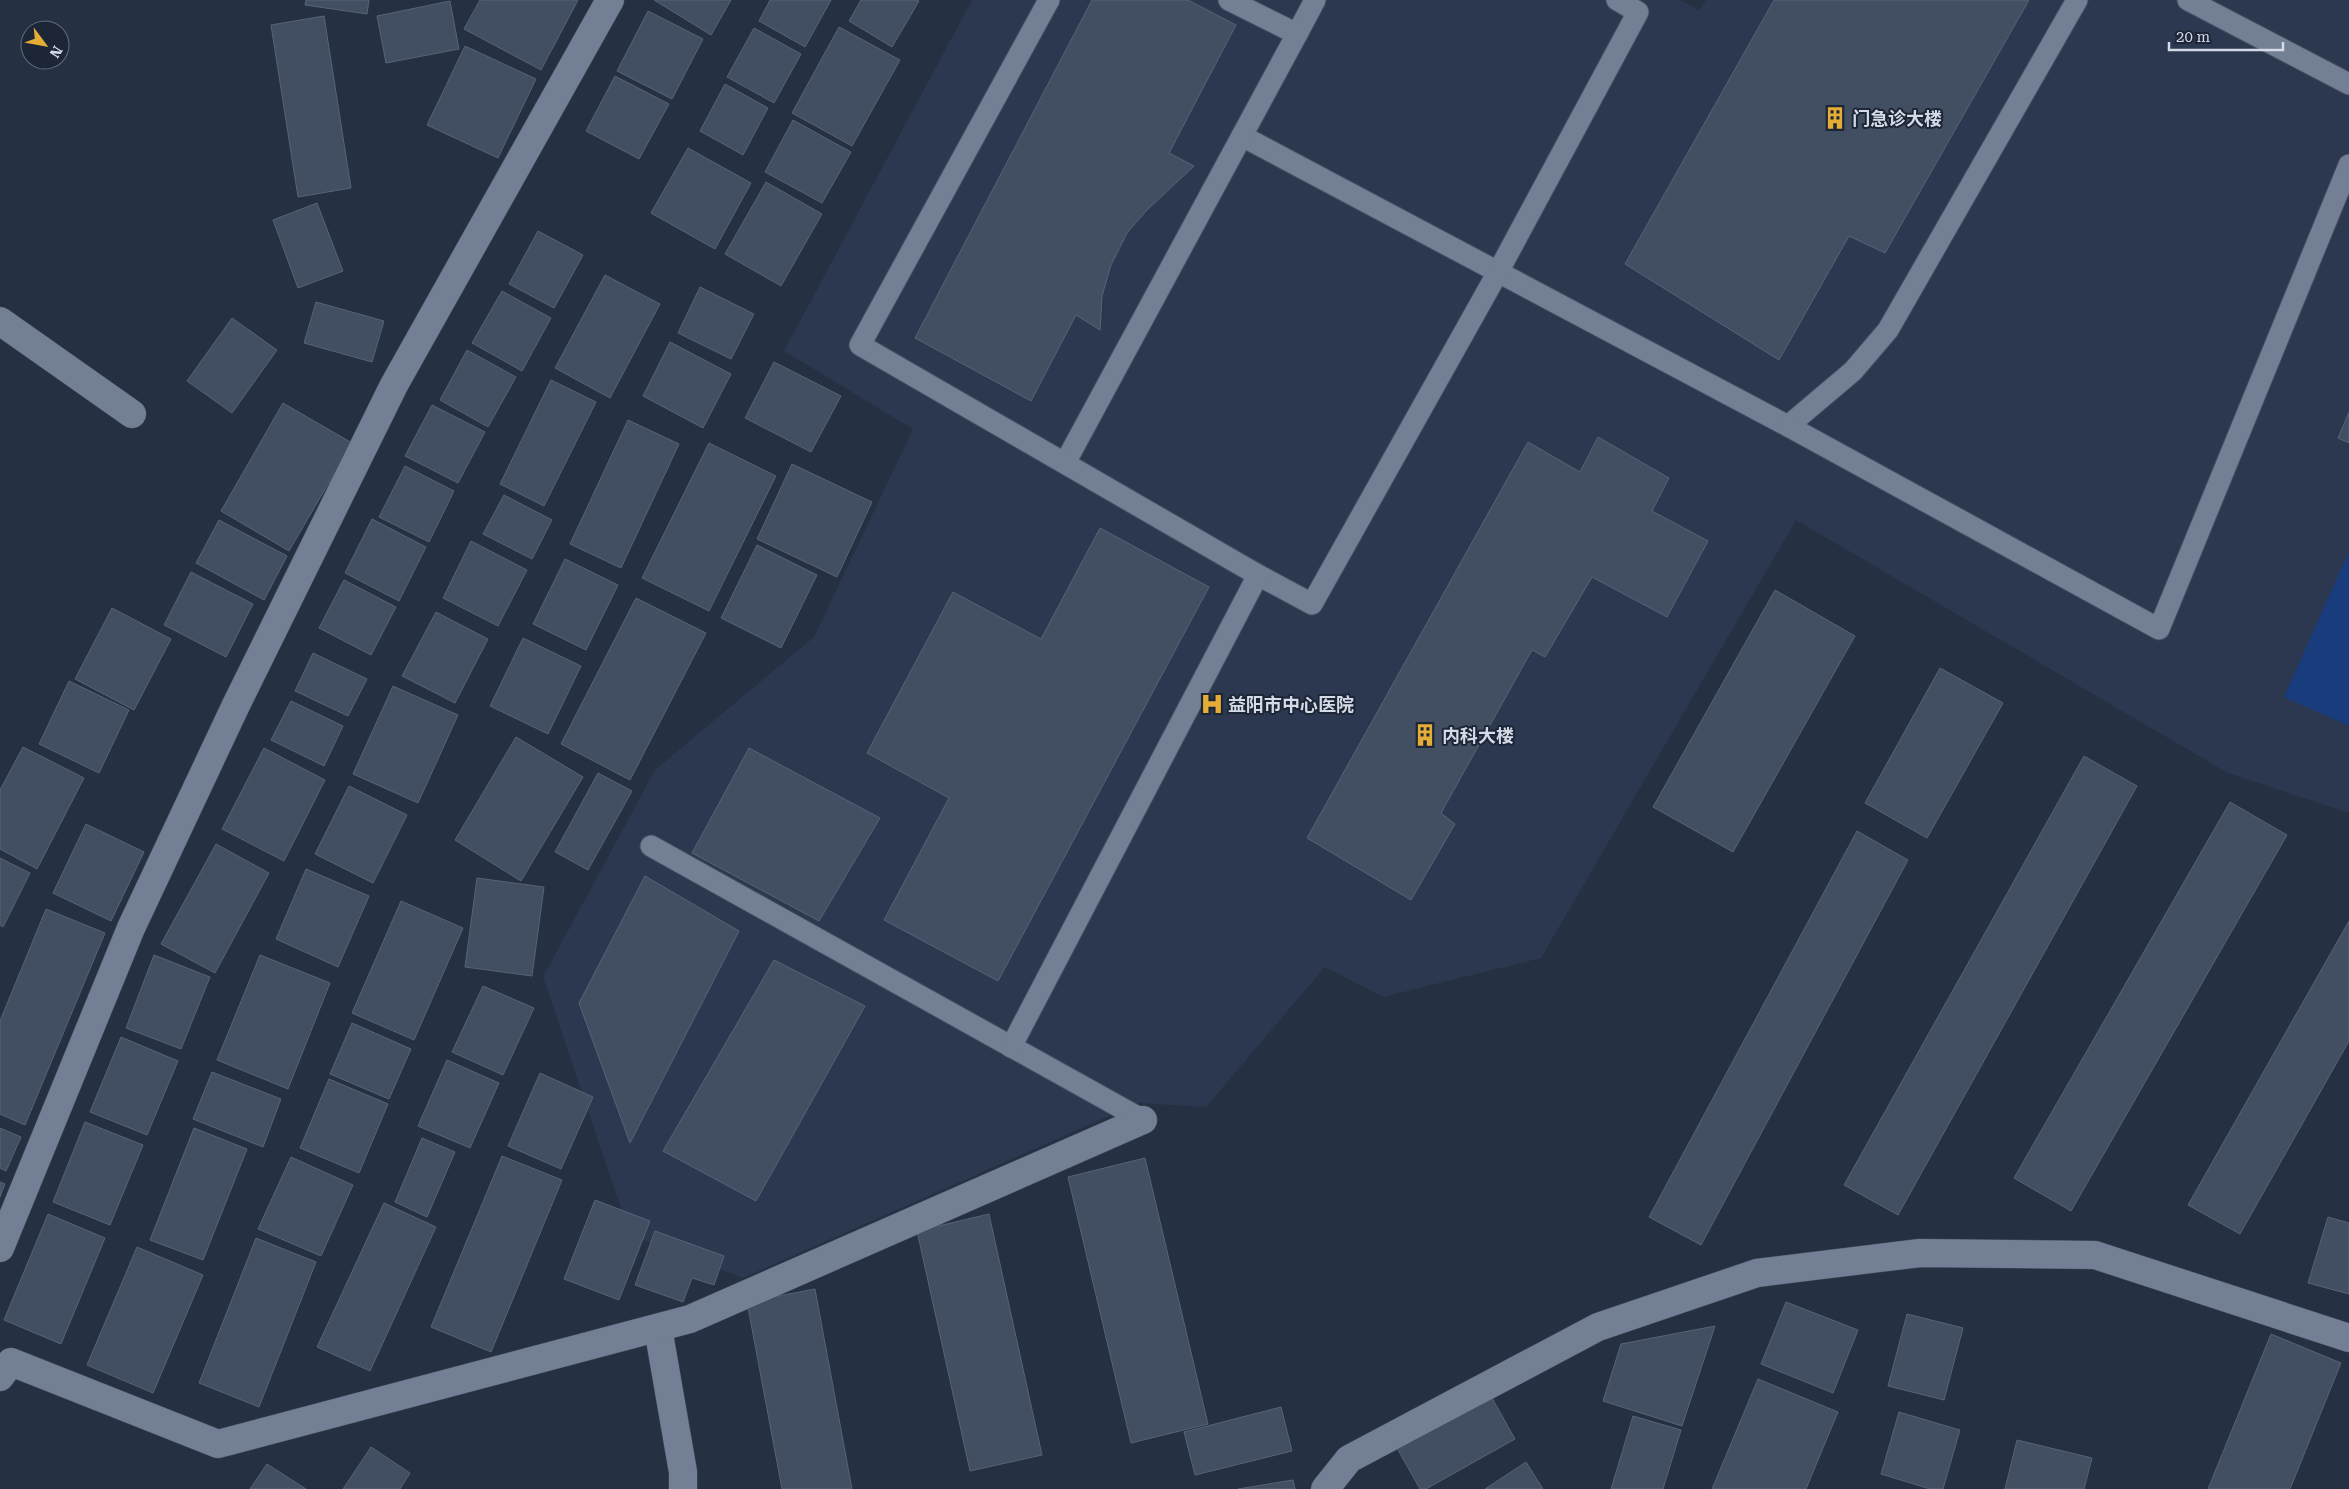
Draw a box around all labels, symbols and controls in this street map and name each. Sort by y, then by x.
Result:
north arrow [20,20,70,70]
scale bar [2169,20,2283,52]
text: 20 m [2176,28,2211,46]
text: N [46,43,66,61]
building icon: 门急诊大楼 [1822,105,1848,131]
place label: 门急诊大楼 [1852,108,1942,129]
hospital icon: 益阳市中心医院 [1199,691,1225,717]
place label: 益阳市中心医院 [1228,694,1354,715]
building icon: 内科大楼 [1412,722,1438,748]
place label: 内科大楼 [1442,725,1514,746]

